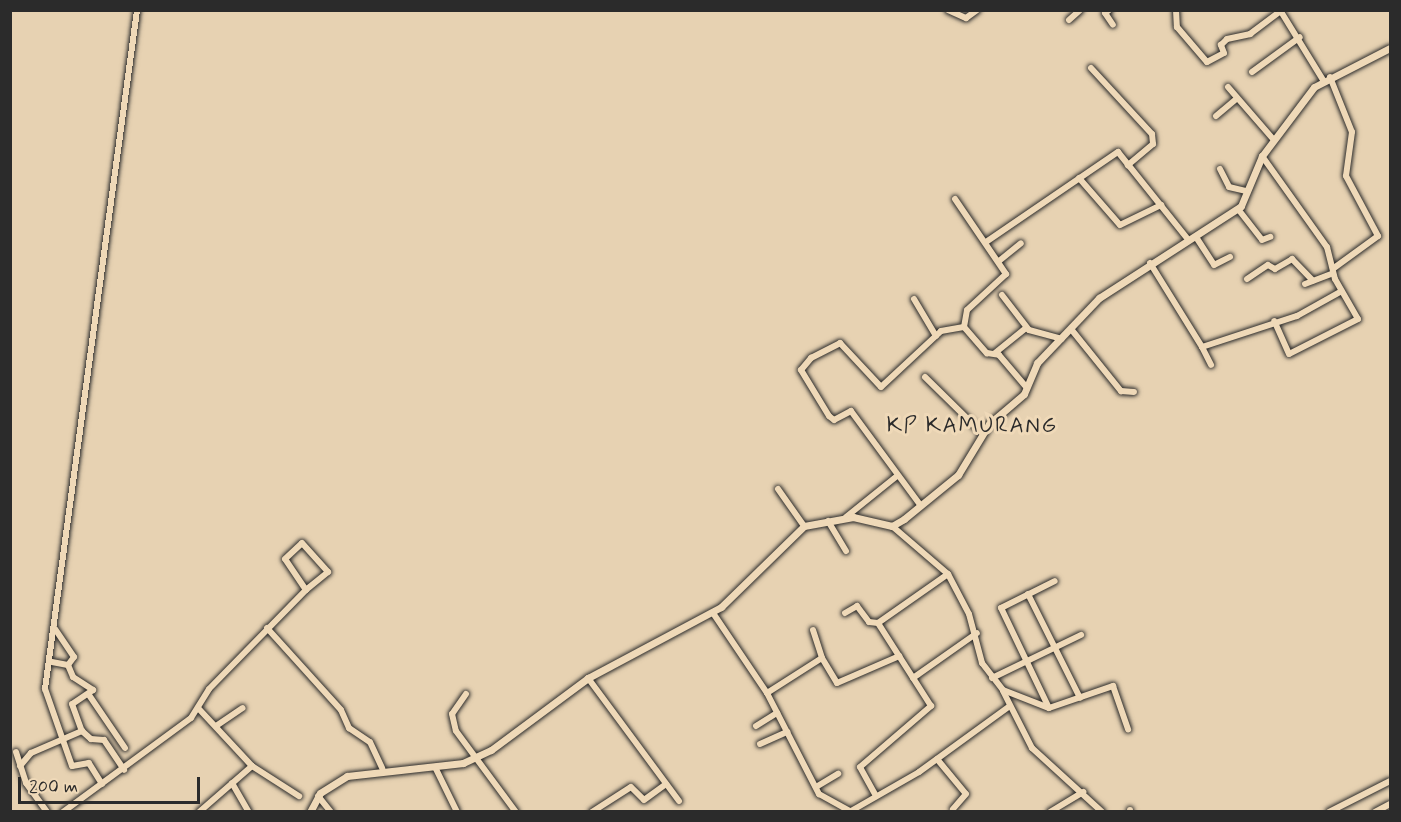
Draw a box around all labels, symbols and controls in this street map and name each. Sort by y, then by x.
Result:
district label: KP KAMURANG [885,414,1059,440]
scale bar [21,765,202,803]
text: 200 m [29,775,78,799]

